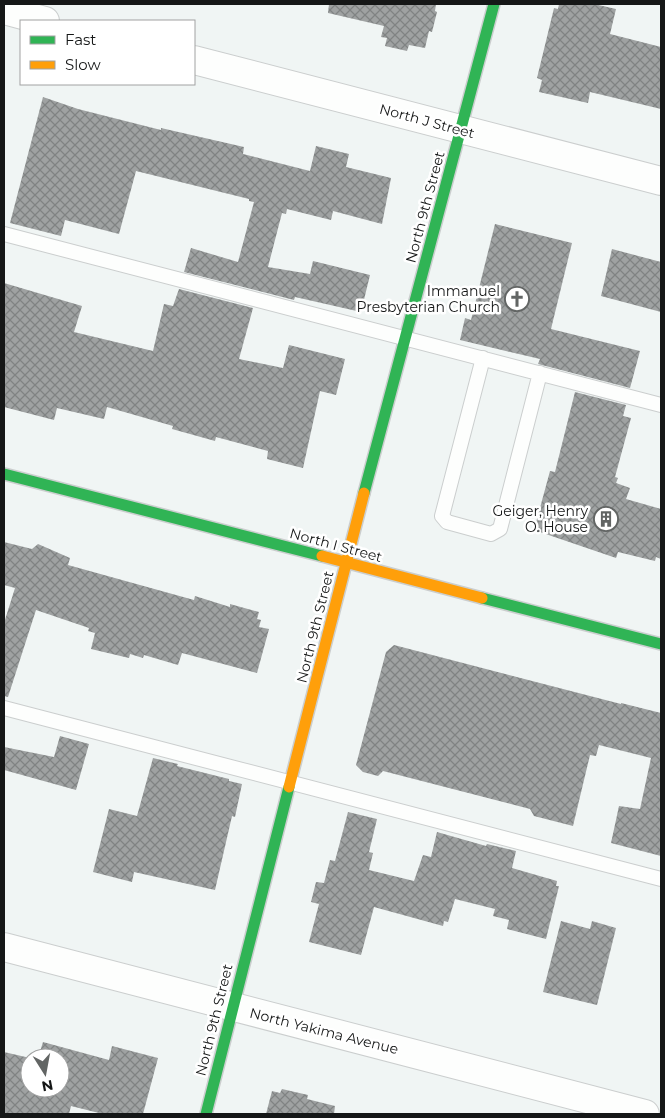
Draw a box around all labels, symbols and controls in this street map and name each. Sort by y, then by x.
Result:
legend [20,20,195,85]
text: Fast [65,30,96,49]
text: Slow [65,55,101,74]
street label: North J Street [377,100,477,142]
street label: North 9th Street [401,149,449,265]
place label: Immanuel Presbyterian Church [357,282,500,316]
church icon: Immanuel Presbyterian Church [504,286,530,312]
place label: Geiger, Henry O. House [492,502,588,536]
building icon: Geiger, Henry O. House [593,506,619,532]
street label: North I Street [288,524,385,566]
street label: North 9th Street [292,569,338,685]
street label: North 9th Street [191,962,237,1078]
street label: North Yakima Avenue [248,1004,400,1058]
north arrow [20,1048,70,1098]
text: N [40,1076,55,1096]

